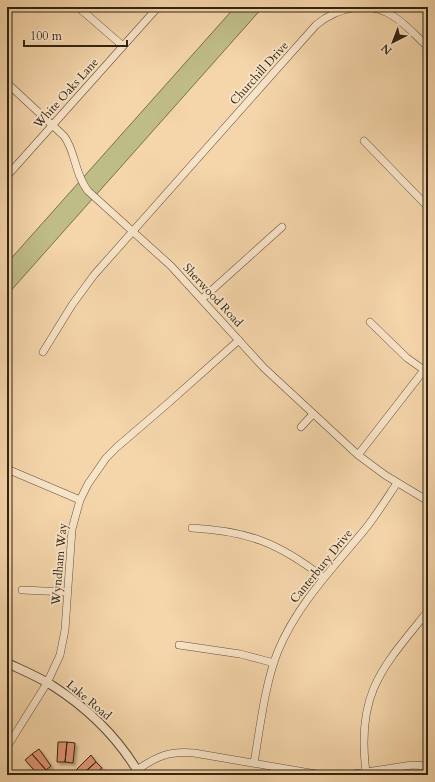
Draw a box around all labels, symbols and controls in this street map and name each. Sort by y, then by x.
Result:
scale bar [24,22,127,48]
north arrow [373,22,413,62]
text: 100 m [30,28,63,44]
street label: Churchill Drive [226,38,292,108]
text: N [378,40,395,58]
street label: White Oaks Lane [29,54,102,132]
street label: Sherwood Road [180,260,247,331]
street label: Wyndham Way [47,521,71,607]
street label: Canterbury Drive [286,526,356,606]
street label: Lake Road [63,677,115,724]

